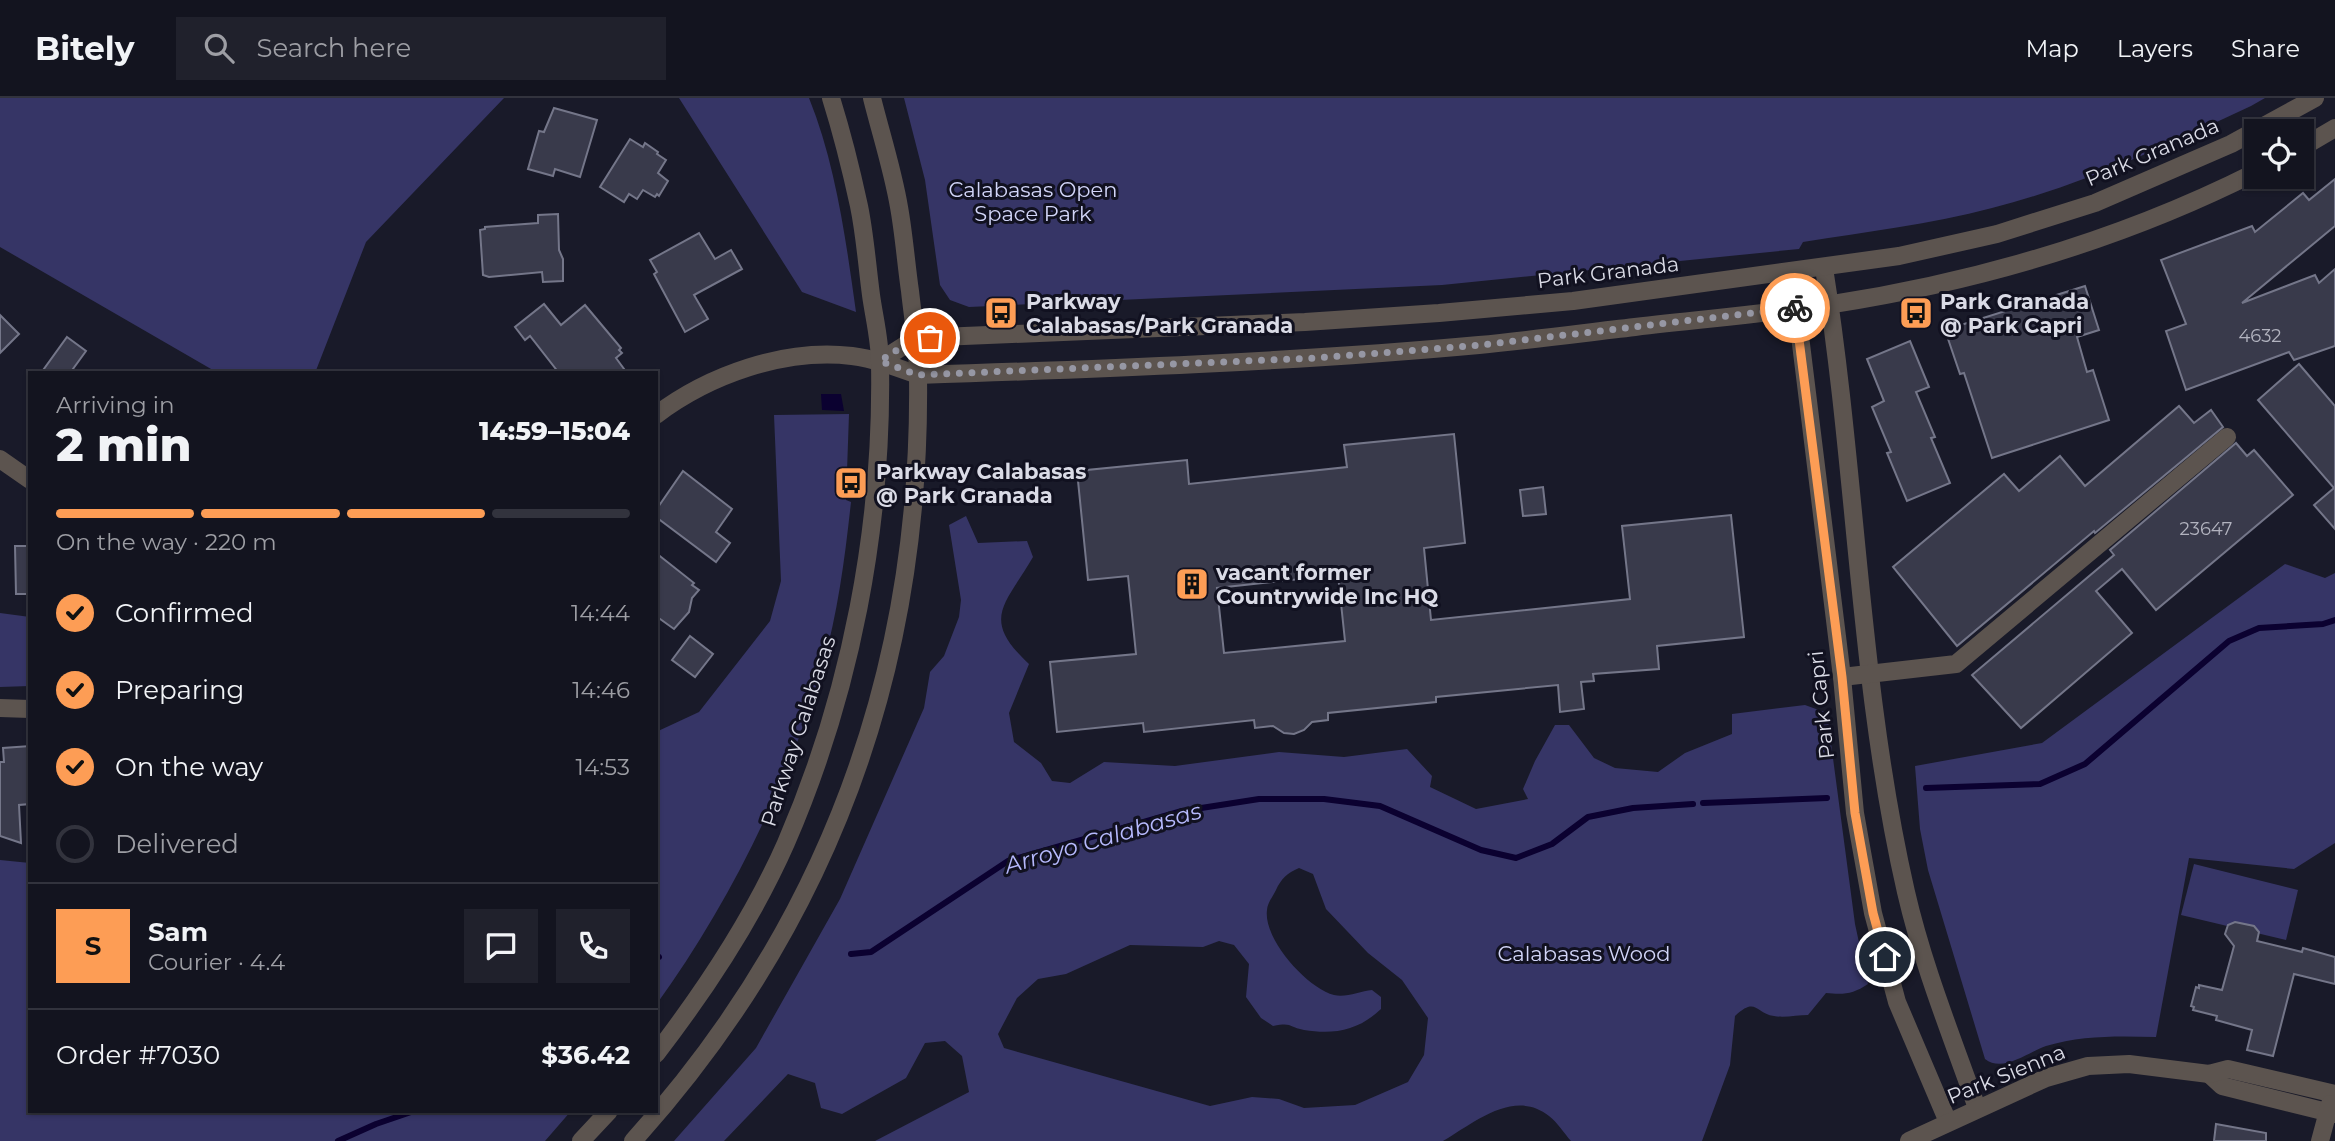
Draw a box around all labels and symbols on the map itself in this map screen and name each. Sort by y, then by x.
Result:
street label: Park Granada [2081,113,2223,191]
park label: Calabasas Open Space Park [949,177,1117,226]
street label: Park Granada [1536,251,1680,293]
courier [1760,273,1830,343]
place label: Parkway Calabasas/Park Granada [1026,289,1293,338]
place label: Park Granada @ Park Capri [1940,289,2089,338]
bus stop icon: Parkway Calabasas/Park Granada [982,294,1020,332]
bus stop icon: Park Granada @ Park Capri [1897,294,1935,332]
pin [900,308,960,368]
house number: 4632 [2238,325,2282,347]
place label: Parkway Calabasas @ Park Granada [876,459,1086,508]
bus stop icon: Parkway Calabasas @ Park Granada [832,464,870,502]
house number: 23647 [2180,518,2232,540]
place label: vacant former Countrywide Inc HQ [1215,560,1438,609]
building icon: vacant former Countrywide Inc HQ [1173,565,1211,603]
street label: Parkway Calabasas [755,633,841,829]
street label: Park Capri [1803,650,1839,760]
water label: Arroyo Calabasas [999,796,1205,880]
pin [1855,927,1915,987]
park label: Calabasas Wood [1498,941,1670,966]
street label: Park Sienna [1943,1039,2069,1109]

